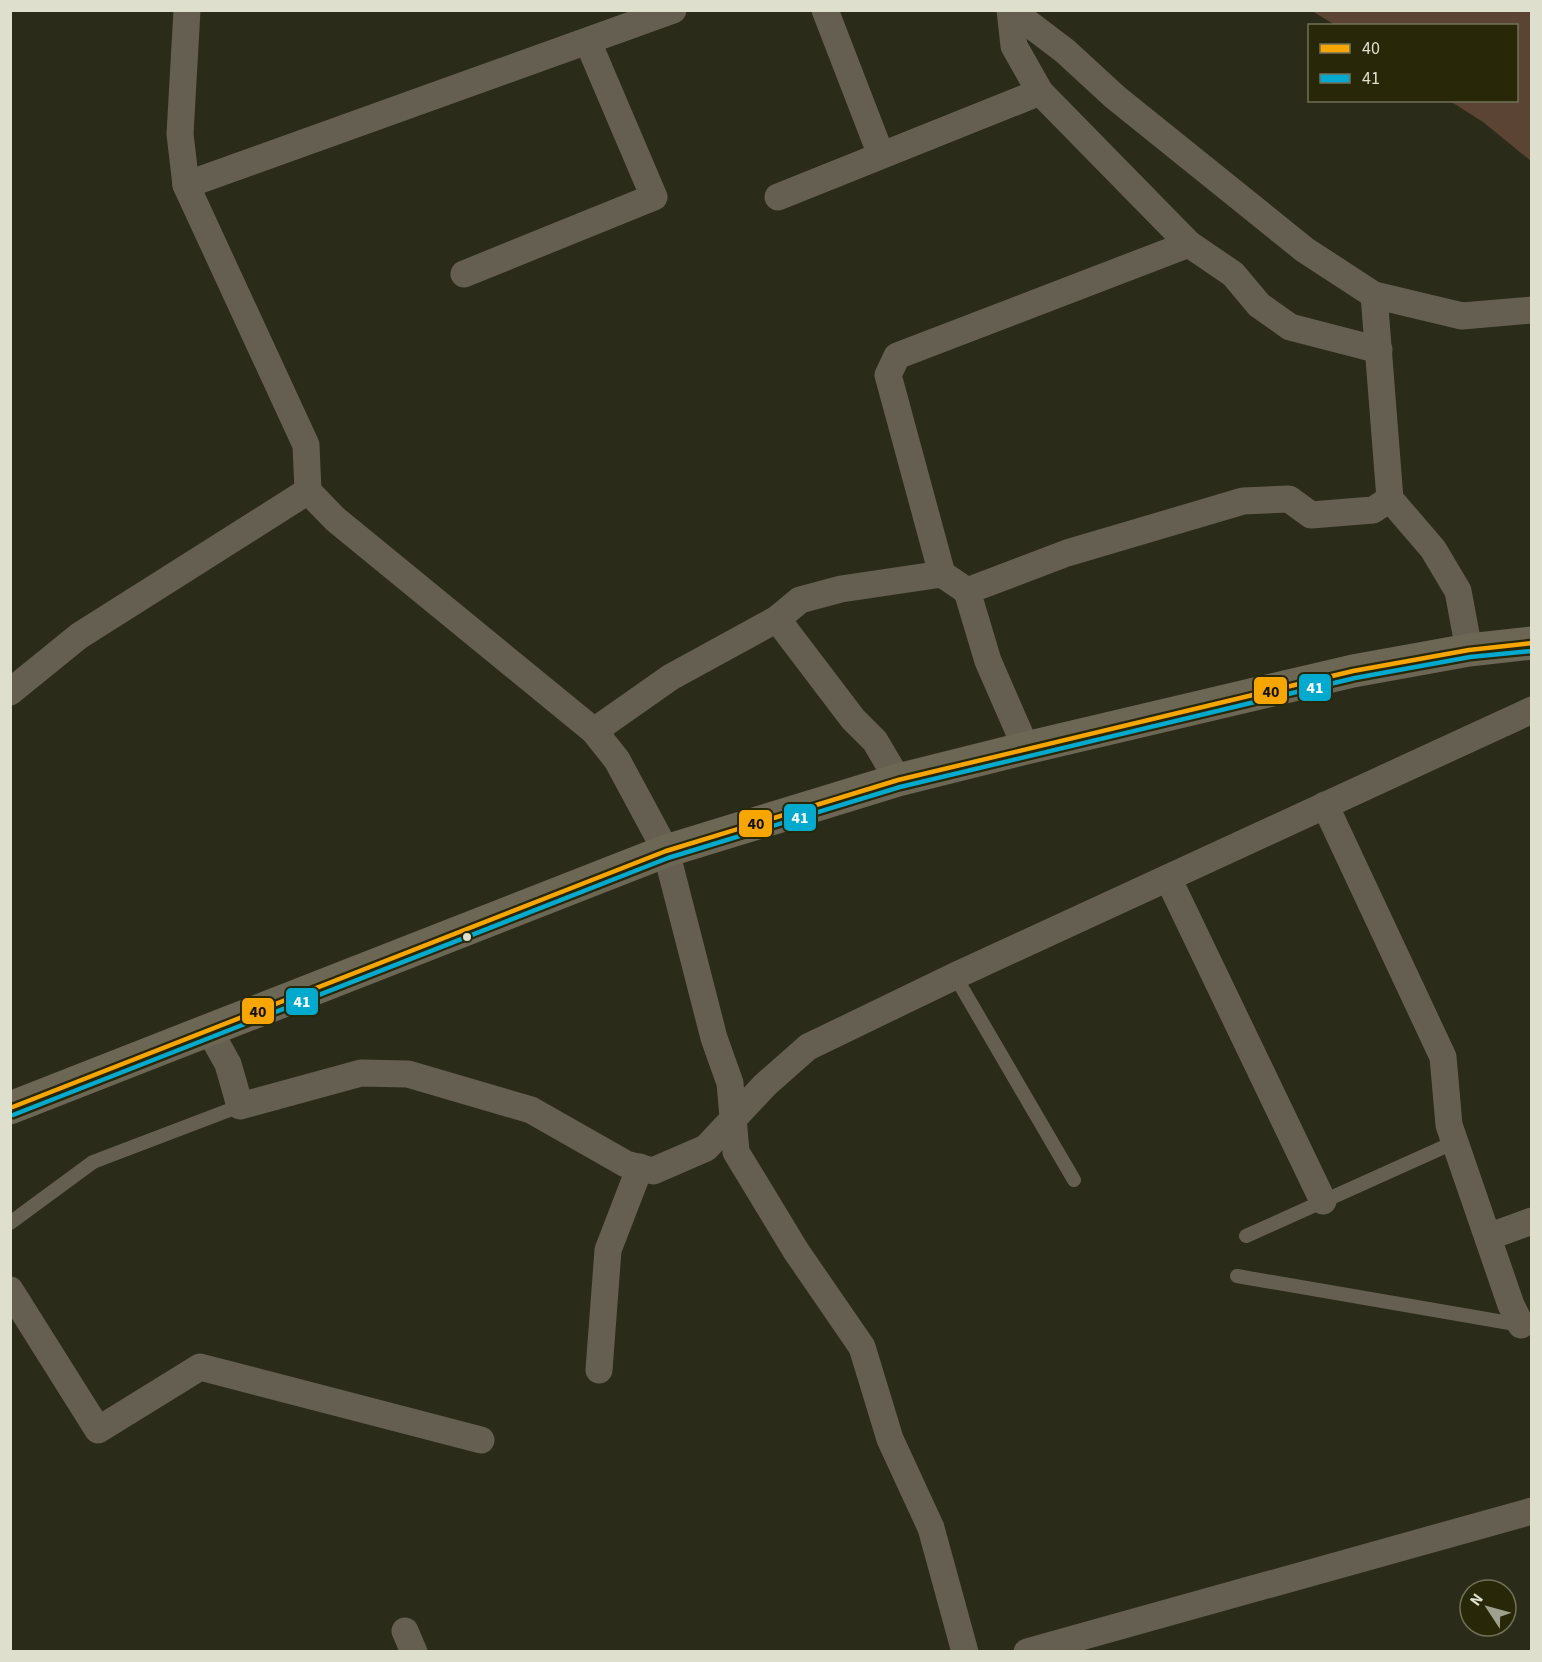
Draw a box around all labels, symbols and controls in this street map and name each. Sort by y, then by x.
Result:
legend [1308,24,1518,102]
text: 40 [1362,36,1380,61]
text: 41 [1362,66,1380,91]
line badge: 41 [1298,673,1332,702]
line badge: 40 [1253,676,1288,705]
text: 41 [1307,677,1323,699]
text: 40 [1263,681,1279,703]
line badge: 41 [783,803,817,832]
text: 41 [792,807,808,829]
line badge: 40 [738,809,773,838]
text: 40 [748,813,764,835]
unlabelled marker [461,931,473,943]
line badge: 41 [285,987,319,1016]
text: 41 [294,991,310,1013]
line badge: 40 [241,997,275,1025]
text: 40 [250,1001,266,1023]
north arrow [1458,1578,1518,1638]
text: N [1465,1589,1489,1611]

